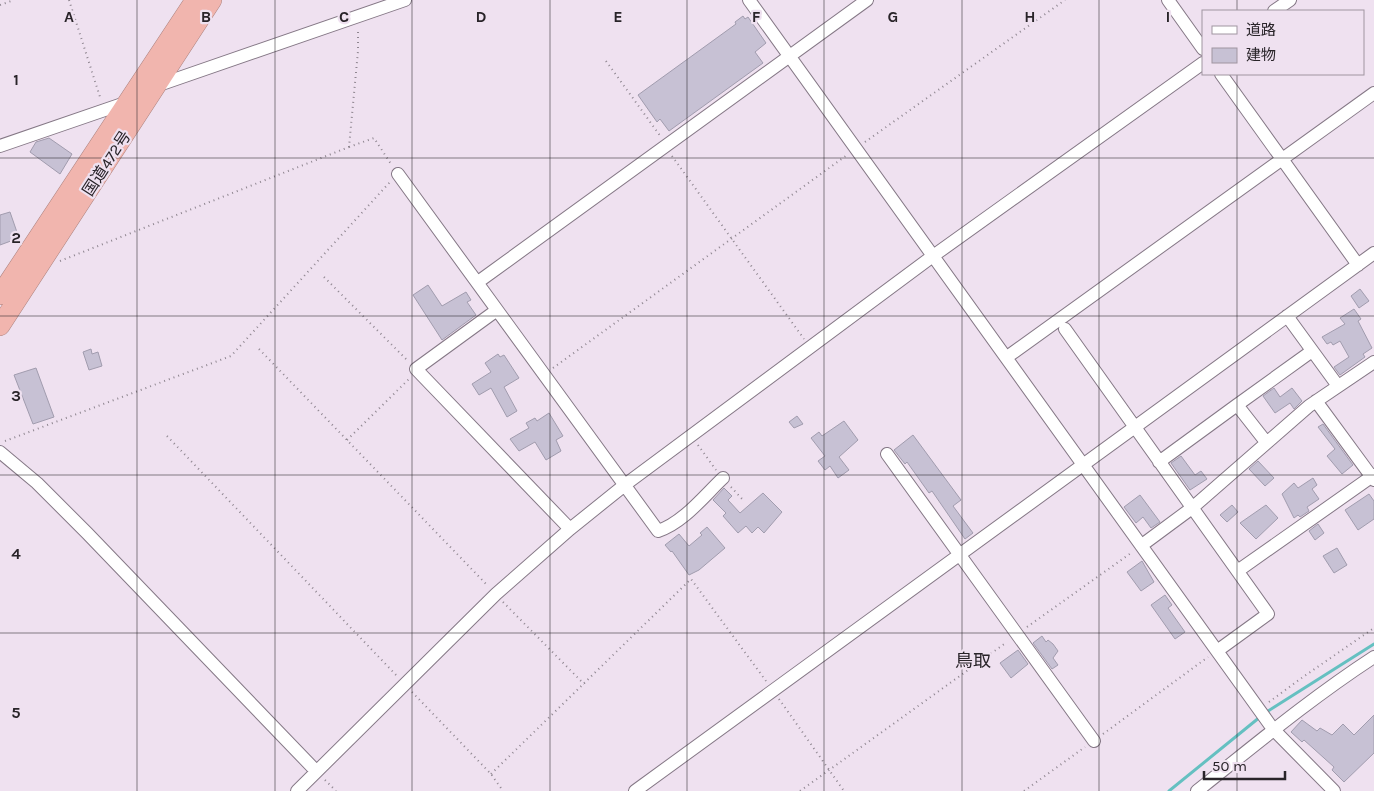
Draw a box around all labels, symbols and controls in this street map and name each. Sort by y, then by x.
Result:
text: A [64,7,74,26]
text: B [201,7,211,26]
text: C [339,7,349,26]
text: D [476,7,487,26]
text: E [613,7,623,26]
text: F [752,7,761,26]
text: G [888,7,898,26]
text: H [1024,7,1036,26]
text: I [1166,7,1170,26]
legend [1202,10,1364,75]
text: 道路 [1246,21,1276,39]
text: 建物 [1246,46,1276,64]
text: 1 [13,70,19,89]
street label: 国道472号 [78,127,134,199]
text: 2 [11,228,21,247]
text: 3 [11,386,21,405]
text: 4 [11,544,21,563]
district label: 鳥取 [955,650,991,672]
text: 5 [11,703,21,722]
scale bar [1204,748,1285,780]
text: 50 m [1212,757,1247,775]

